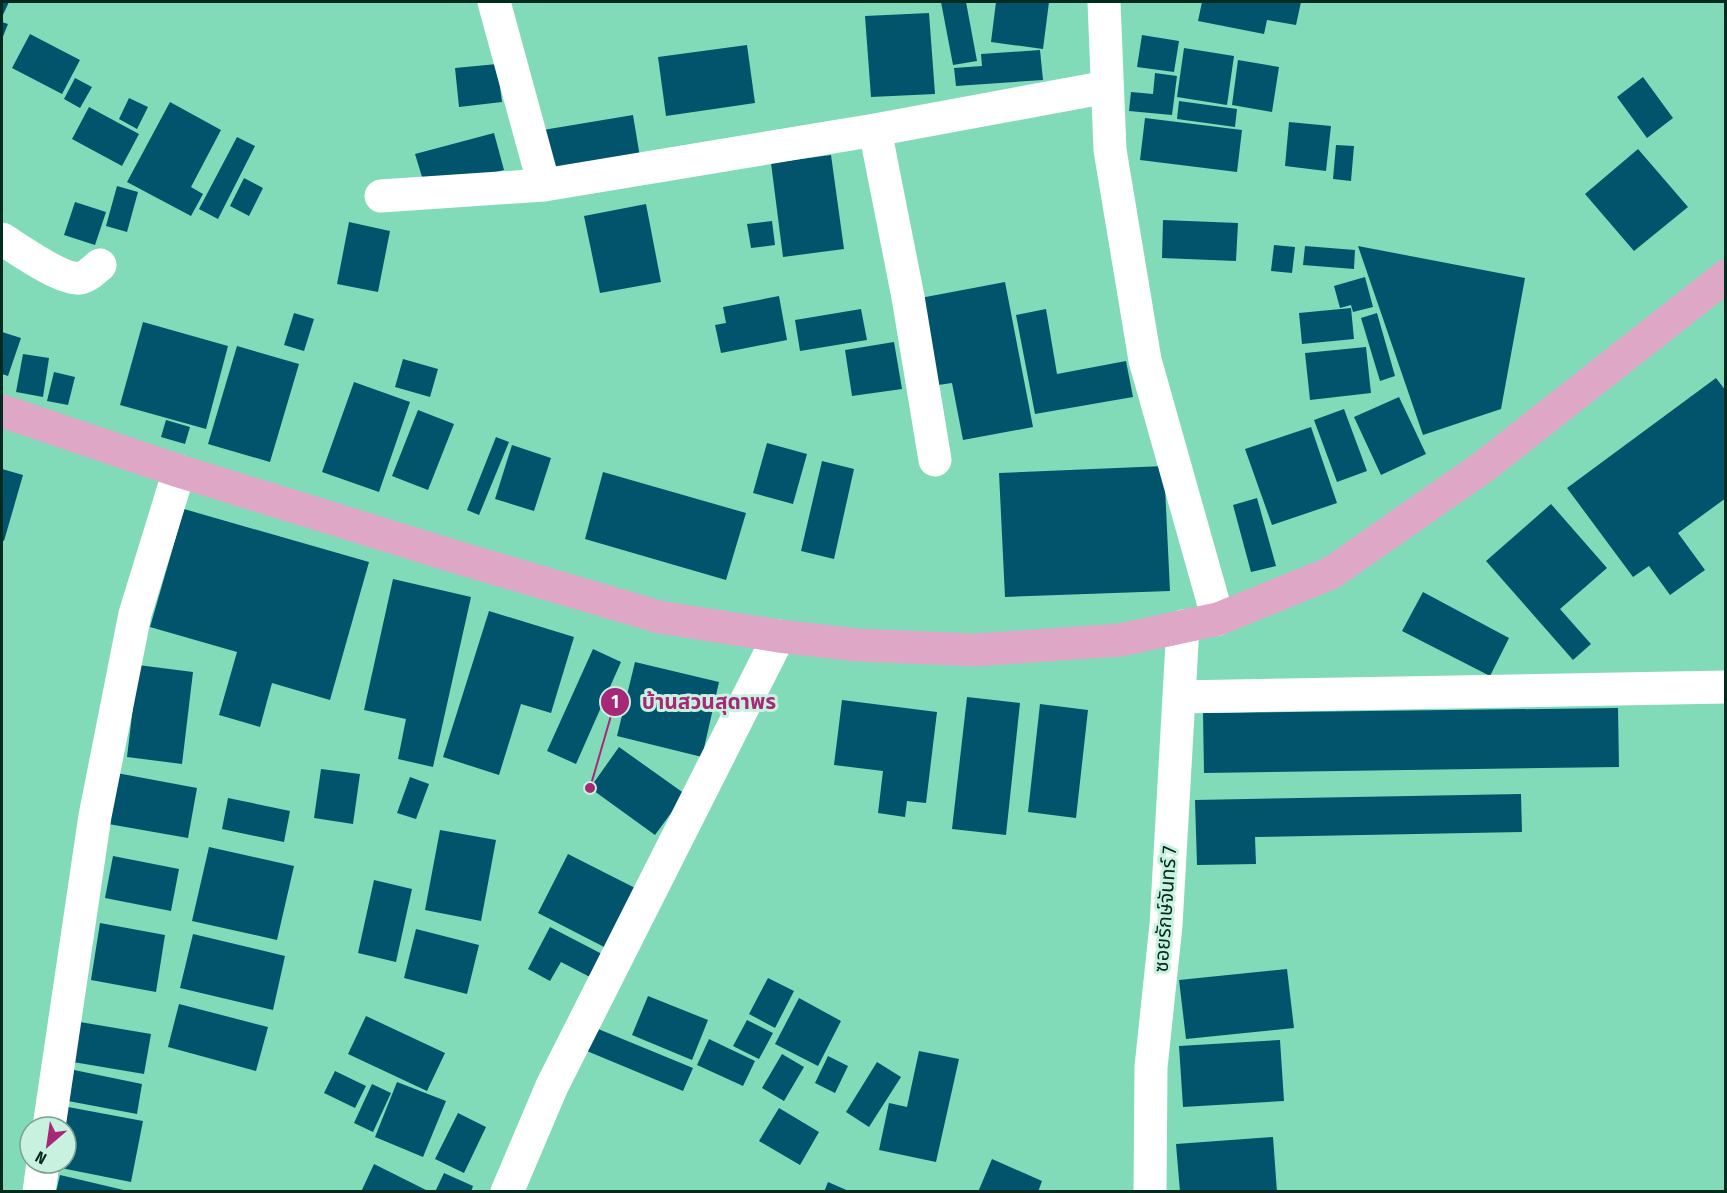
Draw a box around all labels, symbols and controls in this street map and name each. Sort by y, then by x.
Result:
callout: บ้านสวนสุดาพร [600,682,789,721]
text: บ้านสวนสุดาพร [642,689,776,715]
text: 1 [611,691,619,713]
street label: ซอยรักษ์จันทร์ 7 [1149,845,1181,973]
north arrow [18,1115,78,1175]
text: N [32,1147,50,1168]

